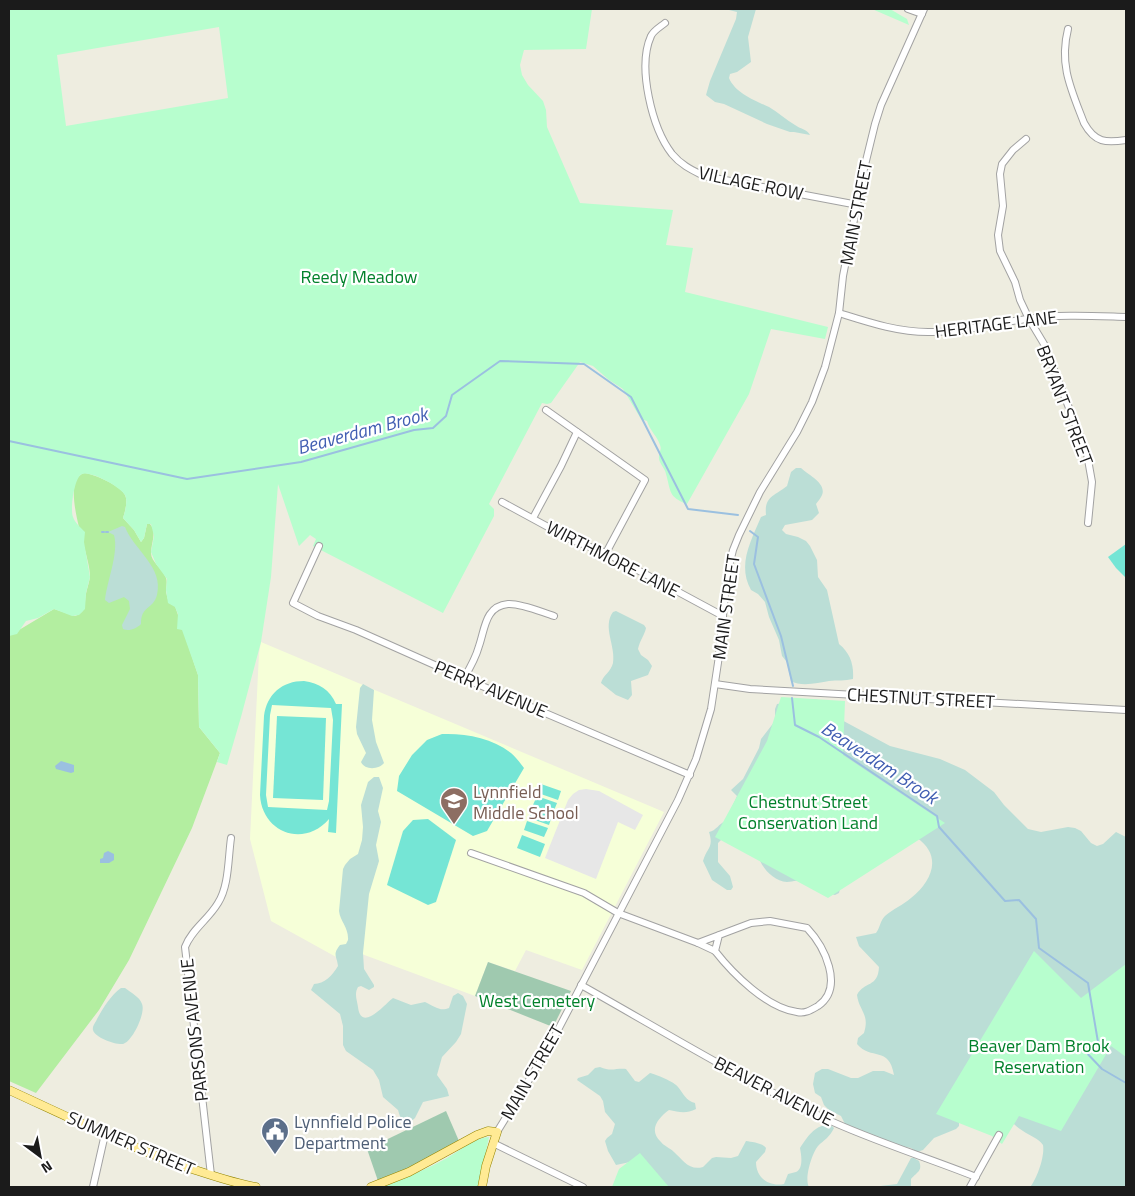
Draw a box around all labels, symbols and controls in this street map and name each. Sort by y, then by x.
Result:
street label: MAIN STREET [833,158,879,268]
street label: VILLAGE ROW [696,159,806,207]
park label: Reedy Meadow [300,263,418,290]
street label: HERITAGE LANE [933,303,1059,345]
street label: BRYANT STREET [1030,341,1100,469]
water label: Beaverdam Brook [294,398,433,461]
street label: WIRTHMORE LANE [542,514,684,604]
street label: MAIN STREET [705,552,747,661]
street label: PERRY AVENUE [430,653,552,725]
street label: CHESTNUT STREET [846,681,996,715]
water label: Beaverdam Brook [816,713,946,812]
place label: Lynnfield Middle School [473,778,579,826]
school or university icon: Lynnfield Middle School [439,786,469,825]
park label: Chestnut Street Conservation Land [738,788,878,836]
street label: PARSONS AVENUE [173,957,215,1103]
park label: West Cemetery [479,987,596,1014]
street label: MAIN STREET [494,1019,570,1125]
park label: Beaver Dam Brook Reservation [968,1032,1110,1080]
street label: BEAVER AVENUE [709,1049,839,1133]
street label: SUMMER STREET [63,1104,199,1182]
place label: Lynnfield Police Department [294,1108,412,1156]
public building icon: Lynnfield Police Department [260,1116,290,1155]
north arrow [15,1131,65,1181]
text: N [37,1156,57,1179]

